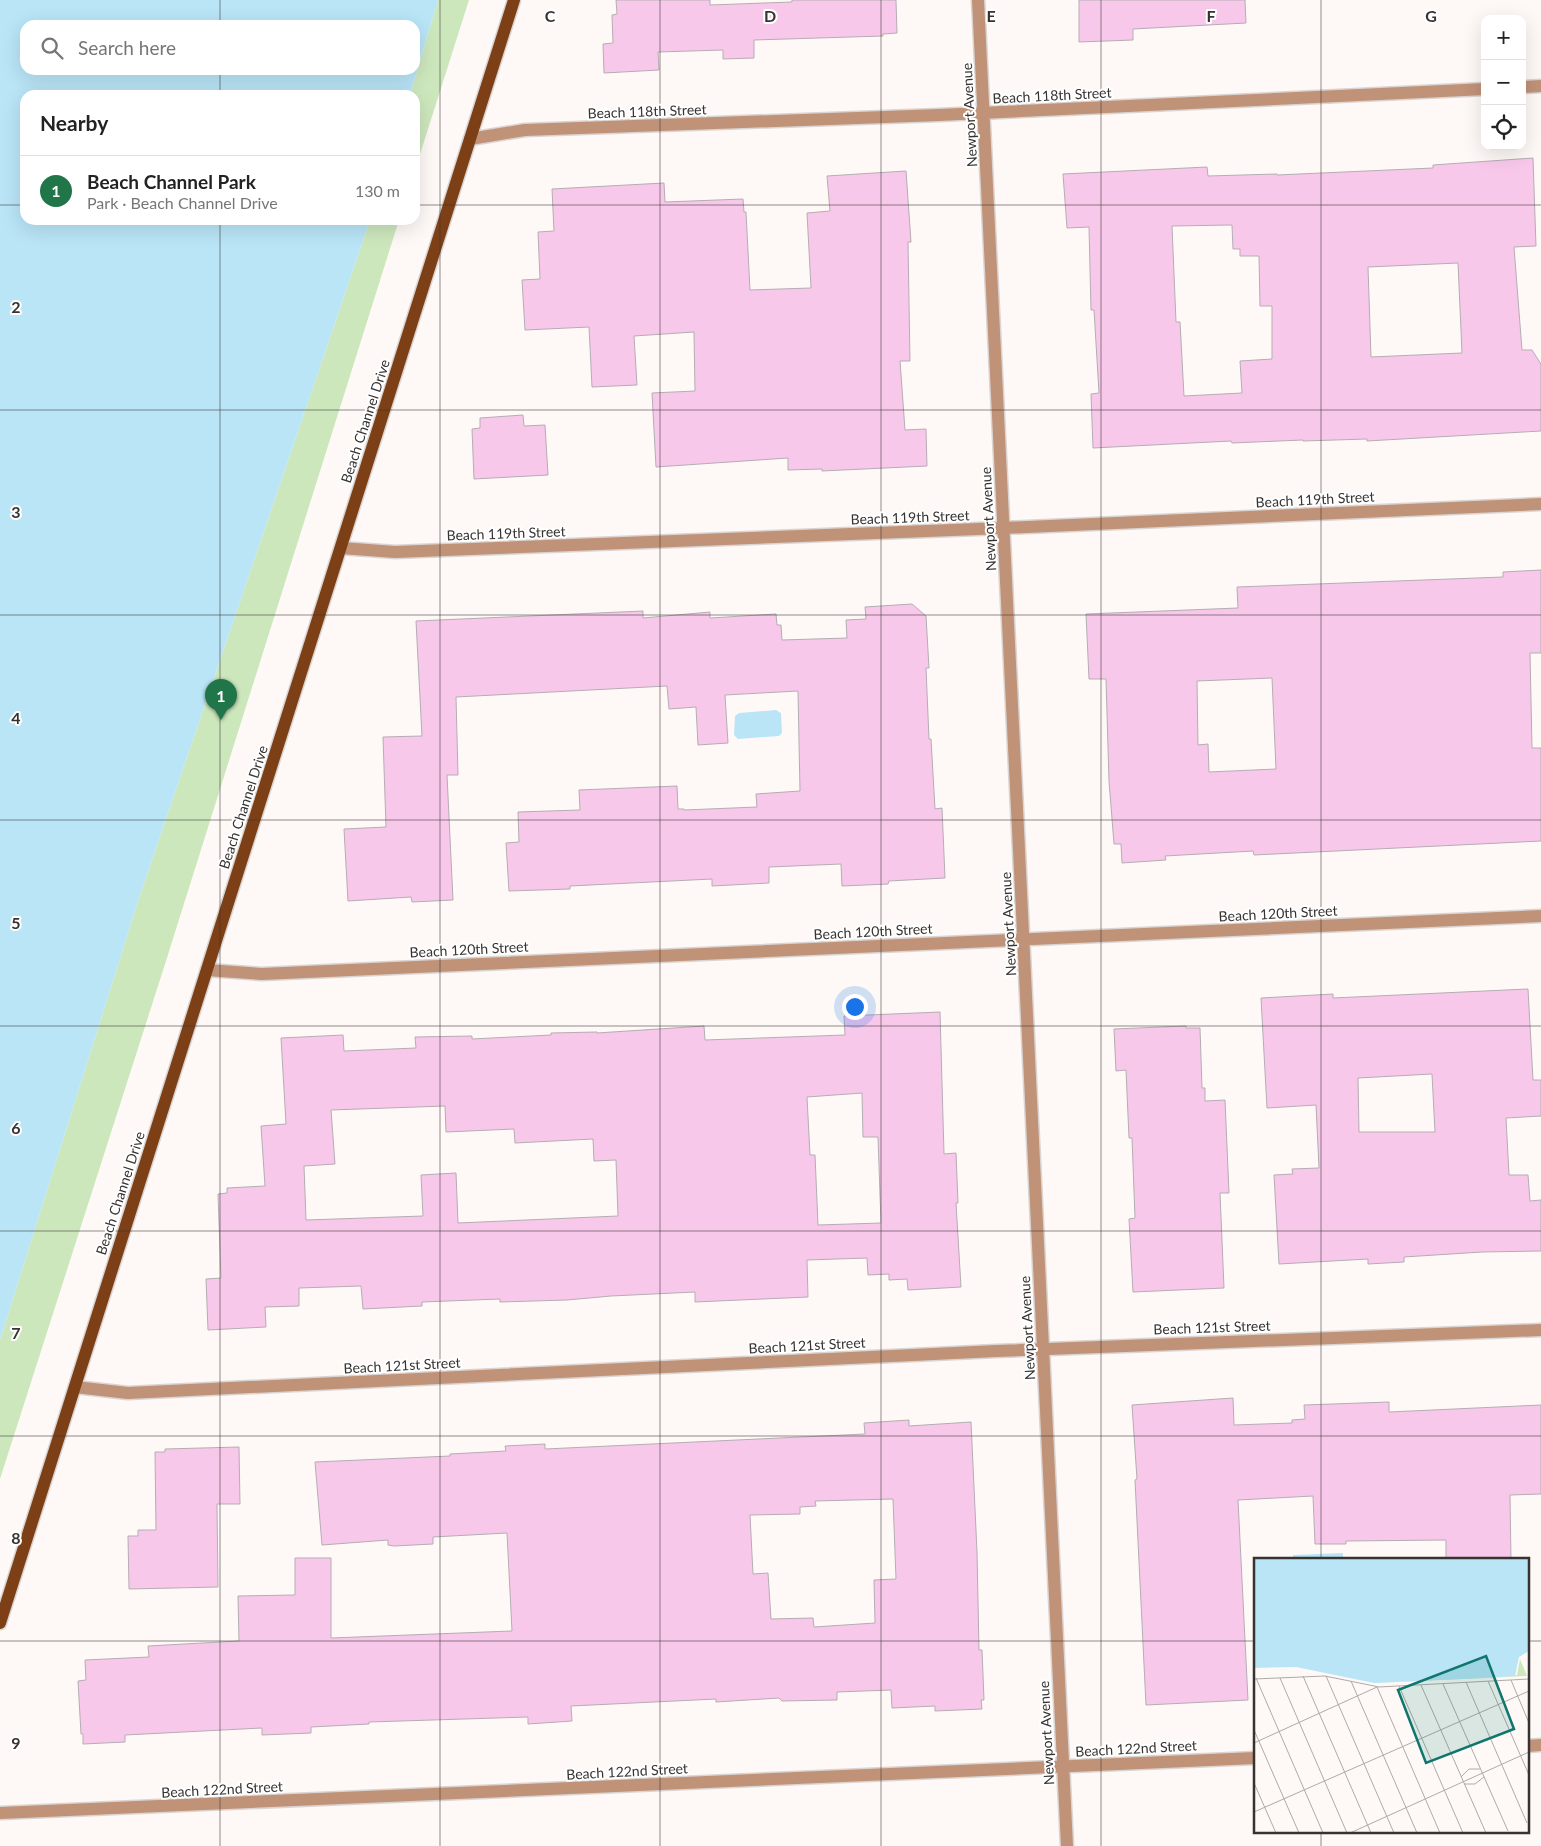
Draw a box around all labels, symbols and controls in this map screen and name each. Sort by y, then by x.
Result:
text: C [545,6,556,25]
text: D [764,6,776,25]
text: E [986,6,996,25]
text: F [1206,6,1216,25]
text: G [1425,6,1437,25]
map controls [1481,15,1526,150]
button: + [1481,15,1526,60]
search box [20,20,420,75]
icon: search [38,34,66,62]
text: Search here [78,36,176,59]
button: − [1481,60,1526,105]
street label: Newport Avenue [958,63,980,167]
street label: Beach 118th Street [992,83,1112,107]
street label: Beach 118th Street [587,100,707,122]
button: locate [1481,105,1526,150]
text: Nearby [40,110,108,135]
text: Beach Channel Park [87,170,256,193]
text: 1 [51,181,61,200]
text: 130 m [355,181,400,200]
text: Park · Beach Channel Drive [87,193,278,212]
text: 2 [11,297,21,316]
street label: Beach Channel Drive [337,357,393,485]
street label: Newport Avenue [977,467,999,571]
street label: Beach 119th Street [1255,487,1375,511]
text: 3 [11,502,21,521]
street label: Beach 119th Street [850,506,970,528]
street label: Beach 119th Street [446,522,566,544]
pin: 1 [205,679,237,720]
text: 4 [11,708,21,727]
street label: Beach Channel Drive [215,743,271,871]
street label: Newport Avenue [997,872,1019,976]
street label: Beach 120th Street [1218,901,1338,925]
text: 5 [11,913,21,932]
street label: Beach 120th Street [813,919,933,943]
street label: Beach 120th Street [409,937,529,961]
your location [842,994,868,1020]
text: 6 [11,1118,21,1137]
street label: Beach Channel Drive [92,1129,148,1257]
street label: Newport Avenue [1016,1276,1038,1380]
street label: Beach 121st Street [1153,1316,1271,1338]
text: 7 [11,1323,21,1342]
street label: Beach 121st Street [748,1333,866,1357]
street label: Beach 121st Street [343,1353,461,1377]
text: 8 [11,1528,21,1547]
inset map [1254,1558,1528,1834]
street label: Newport Avenue [1035,1681,1057,1785]
text: 9 [11,1733,21,1752]
street label: Beach 122nd Street [1075,1736,1197,1760]
street label: Beach 122nd Street [566,1759,688,1783]
street label: Beach 122nd Street [161,1777,283,1801]

